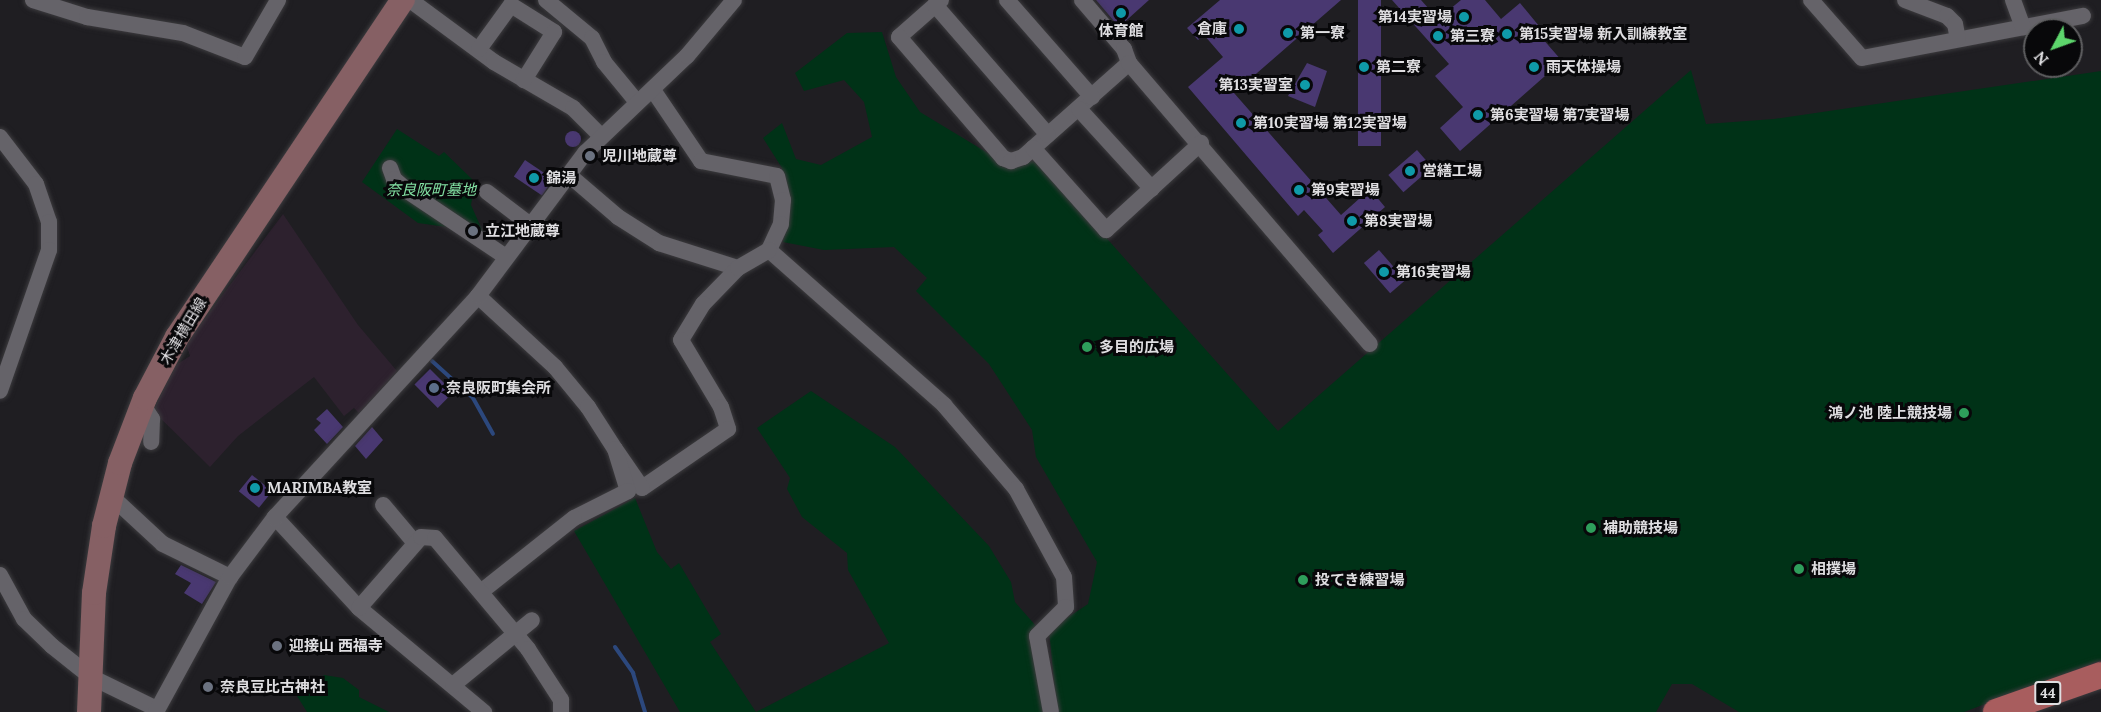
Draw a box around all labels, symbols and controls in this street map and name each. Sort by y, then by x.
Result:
marker: 体育館 [1114,6,1128,20]
place label: 第14実習場 [1378,8,1452,26]
marker: 第14実習場 [1457,10,1471,24]
north arrow [2023,18,2083,78]
place label: 倉庫 [1197,20,1227,38]
place label: 体育館 [1099,22,1143,40]
marker: 倉庫 [1232,22,1246,36]
place label: 第一寮 [1300,24,1345,42]
place label: 第15実習場 新入訓練教室 [1519,25,1687,43]
marker: 第一寮 [1281,26,1295,40]
place label: 第三寮 [1450,27,1495,45]
marker: 第15実習場 新入訓練教室 [1500,27,1514,41]
marker: 第三寮 [1431,29,1445,43]
text: N [2029,47,2053,70]
place label: 第二寮 [1376,58,1421,76]
place label: 雨天体操場 [1546,58,1621,76]
marker: 第二寮 [1357,60,1371,74]
marker: 雨天体操場 [1527,60,1541,74]
place label: 第13実習室 [1219,76,1293,94]
marker: 第13実習室 [1298,78,1312,92]
place label: 第6実習場 第7実習場 [1490,106,1630,124]
marker: 第6実習場 第7実習場 [1471,108,1485,122]
place label: 第10実習場 第12実習場 [1253,114,1407,132]
marker: 第10実習場 第12実習場 [1234,116,1248,130]
place label: 児川地蔵尊 [602,147,677,165]
marker: 児川地蔵尊 [583,149,597,163]
place label: 営繕工場 [1422,162,1482,180]
marker: 営繕工場 [1403,164,1417,178]
place label: 錦湯 [546,169,576,187]
marker: 錦湯 [527,171,541,185]
park label: 奈良阪町墓地 [386,181,476,199]
place label: 第9実習場 [1311,181,1380,199]
marker: 第9実習場 [1292,183,1306,197]
place label: 第8実習場 [1364,212,1433,230]
marker: 第8実習場 [1345,214,1359,228]
place label: 立江地蔵尊 [485,222,560,240]
marker: 立江地蔵尊 [466,224,480,238]
place label: 第16実習場 [1396,263,1471,281]
marker: 第16実習場 [1377,265,1391,279]
street label: 木津横田線 [156,294,210,368]
place label: 多目的広場 [1099,338,1174,356]
marker: 多目的広場 [1080,340,1094,354]
place label: 奈良阪町集会所 [446,379,551,397]
marker: 奈良阪町集会所 [427,381,441,395]
place label: 鴻ノ池 陸上競技場 [1828,404,1952,422]
marker: 鴻ノ池 陸上競技場 [1957,406,1971,420]
place label: MARIMBA教室 [267,479,372,497]
marker: MARIMBA教室 [248,481,262,495]
place label: 補助競技場 [1603,519,1678,537]
marker: 補助競技場 [1584,521,1598,535]
place label: 相撲場 [1811,560,1856,578]
marker: 相撲場 [1792,562,1806,576]
place label: 投てき練習場 [1315,571,1405,589]
marker: 投てき練習場 [1296,573,1310,587]
place label: 迎接山 西福寺 [289,637,383,655]
marker: 迎接山 西福寺 [270,639,284,653]
place label: 奈良豆比古神社 [220,678,325,696]
marker: 奈良豆比古神社 [201,680,215,694]
road number: 44 [2033,682,2063,704]

